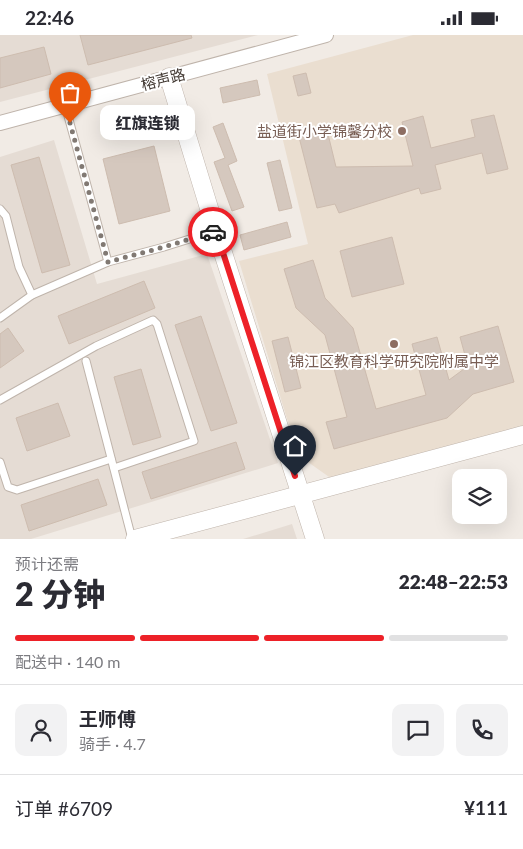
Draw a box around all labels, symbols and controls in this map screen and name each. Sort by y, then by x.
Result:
text: 22:46 [25,6,74,29]
street label: 榕声路 [139,64,187,94]
pin [49,72,91,123]
icon: bag [56,79,84,107]
callout: 红旗连锁 [100,105,195,141]
text: 红旗连锁 [115,113,180,132]
place label: 盐道街小学锦馨分校 [257,122,392,140]
marker: 盐道街小学锦馨分校 [396,125,408,137]
courier [188,207,238,257]
icon: car [199,218,227,246]
marker: 锦江区教育科学研究院附属中学 [388,338,400,350]
place label: 锦江区教育科学研究院附属中学 [289,352,499,370]
pin [274,425,316,476]
icon: home [281,432,309,460]
map controls [452,469,507,524]
button: layers [452,469,507,524]
text: 预计还需 [15,554,79,573]
text: 22:48–22:53 [399,570,508,593]
text: 2 分钟 [15,574,105,613]
text: 配送中 · 140 m [15,652,120,671]
button: person [15,704,67,756]
button: chat [392,704,444,756]
button: phone [456,704,508,756]
text: 王师傅 [79,707,136,730]
text: 骑手 · 4.7 [79,734,146,753]
text: ¥111 [464,796,508,819]
text: 订单 #6709 [15,797,113,820]

